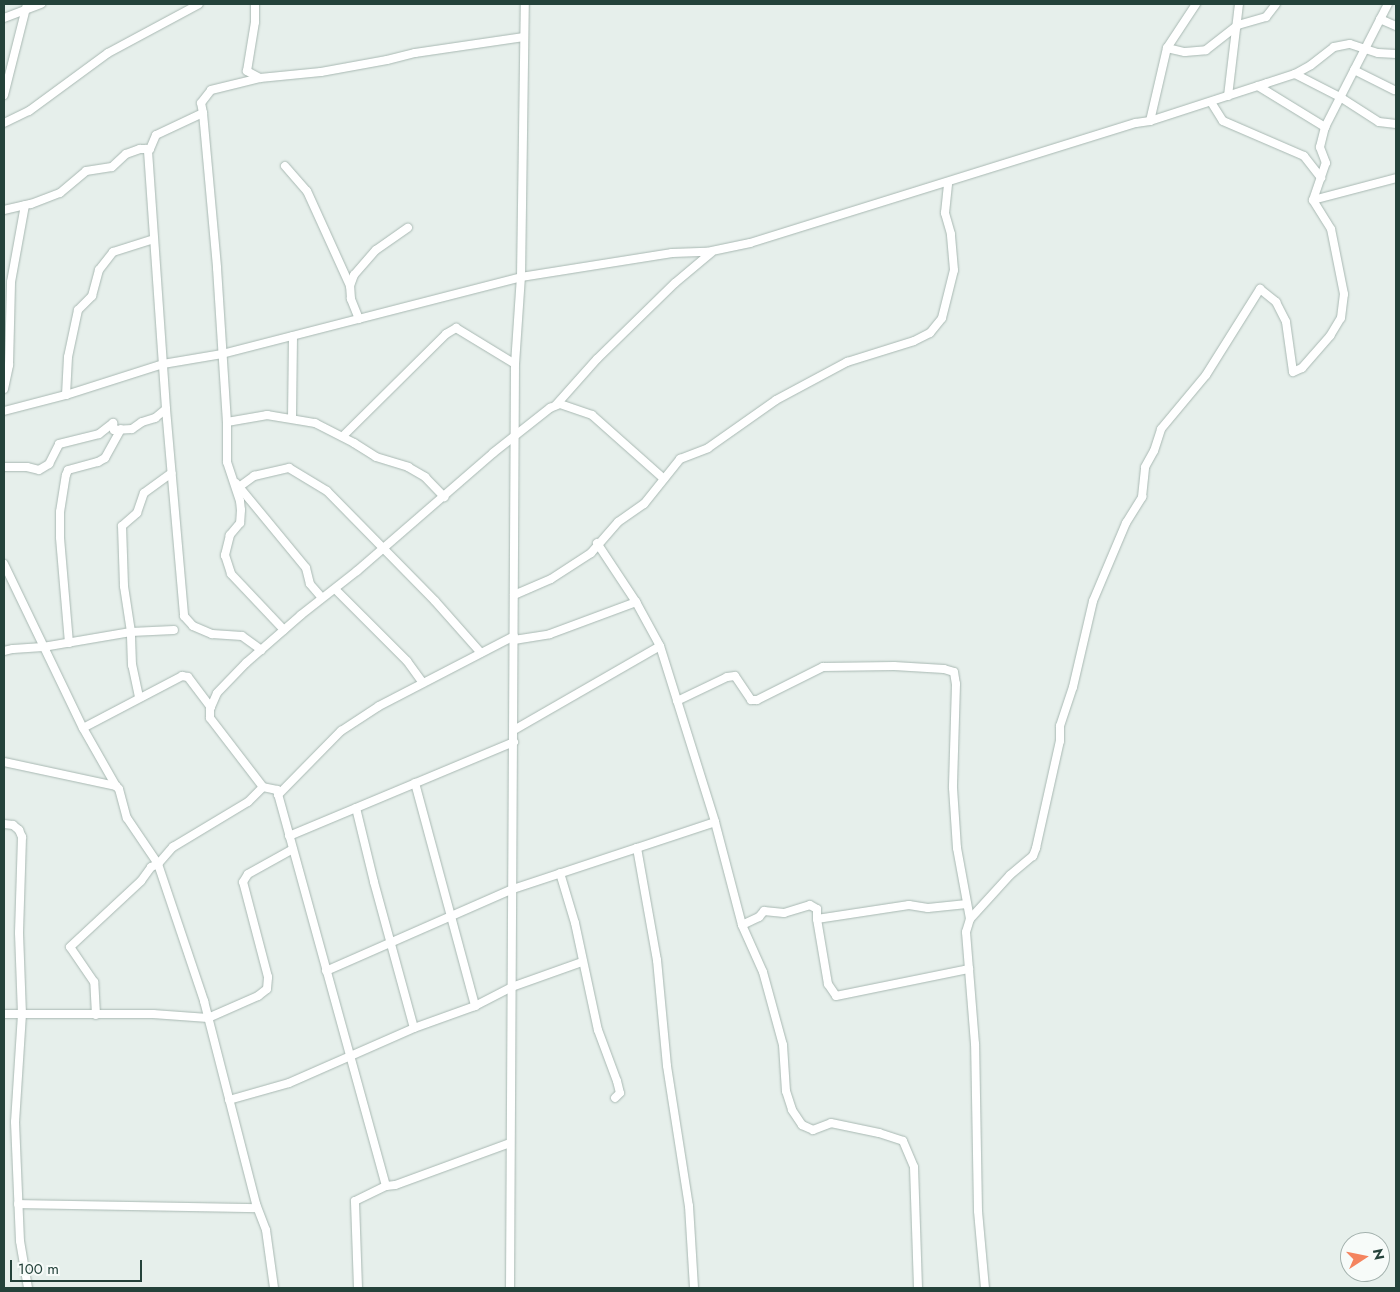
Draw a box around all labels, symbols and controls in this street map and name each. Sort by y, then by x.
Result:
north arrow [1340,1232,1390,1282]
text: N [1368,1247,1390,1262]
scale bar [12,1250,145,1282]
text: 100 m [18,1258,59,1280]

